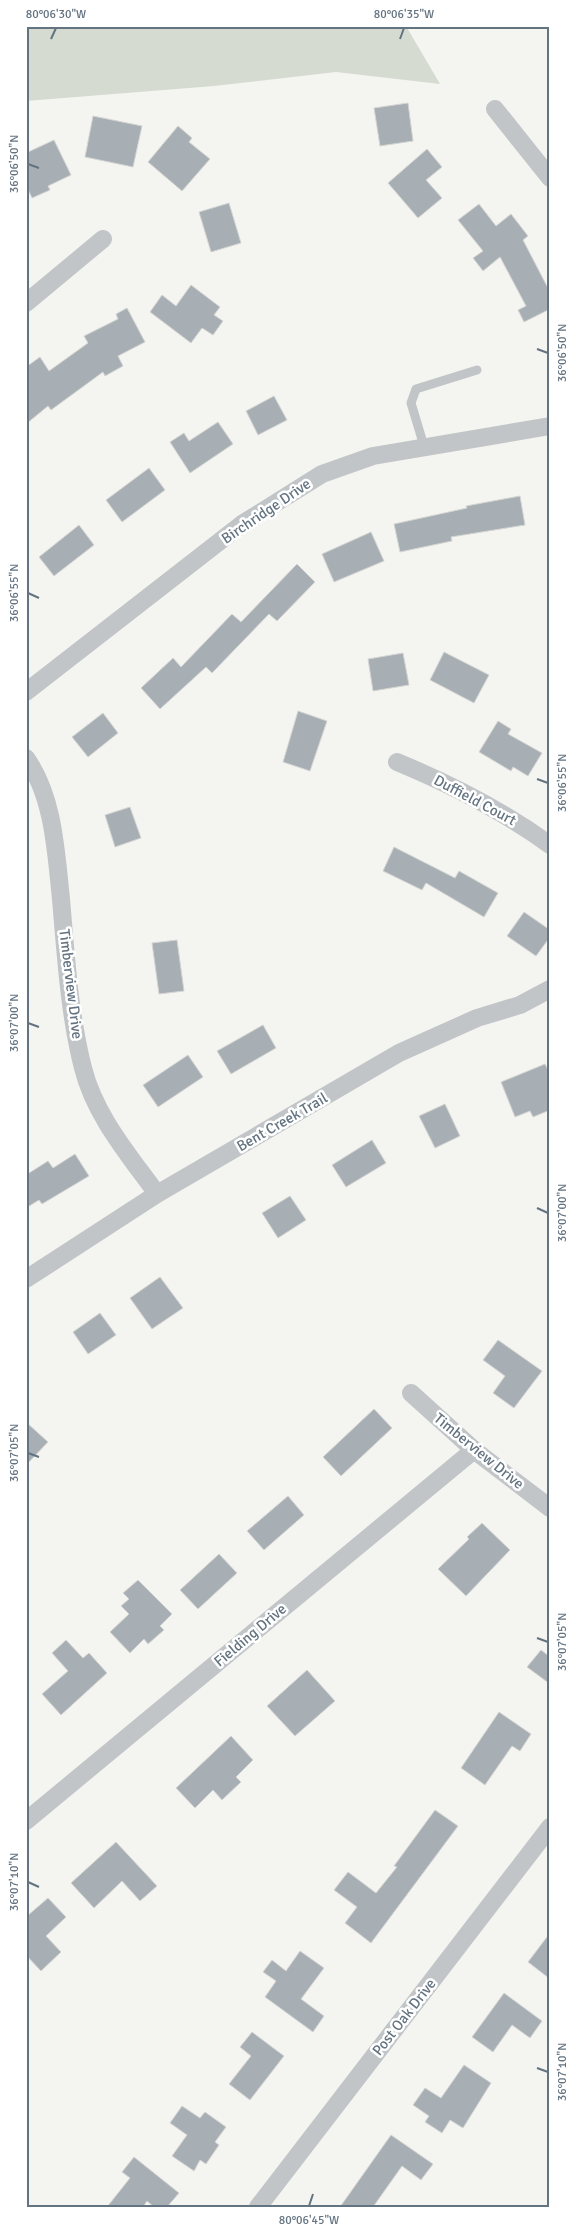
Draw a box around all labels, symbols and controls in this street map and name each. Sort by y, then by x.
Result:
text: 80°06'30"W [26,7,86,22]
text: 80°06'35"W [374,7,434,22]
text: 36°06'50"N [7,135,22,193]
text: 36°06'50"N [555,324,570,382]
street label: Birchridge Drive [218,475,314,547]
text: 36°06'55"N [7,564,22,622]
text: 36°06'55"N [555,754,570,812]
street label: Duffield Court [431,771,519,829]
street label: Timberview Drive [55,928,87,1040]
text: 36°07'00"N [7,994,22,1052]
street label: Bent Creek Trail [233,1089,331,1155]
text: 36°07'00"N [555,1184,570,1242]
street label: Timberview Drive [430,1409,528,1493]
text: 36°07'05"N [7,1424,22,1482]
street label: Fielding Drive [210,1600,290,1670]
text: 36°07'05"N [555,1613,570,1671]
text: 36°07'10"N [7,1853,22,1911]
street label: Post Oak Drive [368,1975,440,2059]
text: 36°07'10"N [555,2043,570,2101]
text: 80°06'45"W [279,2213,339,2228]

